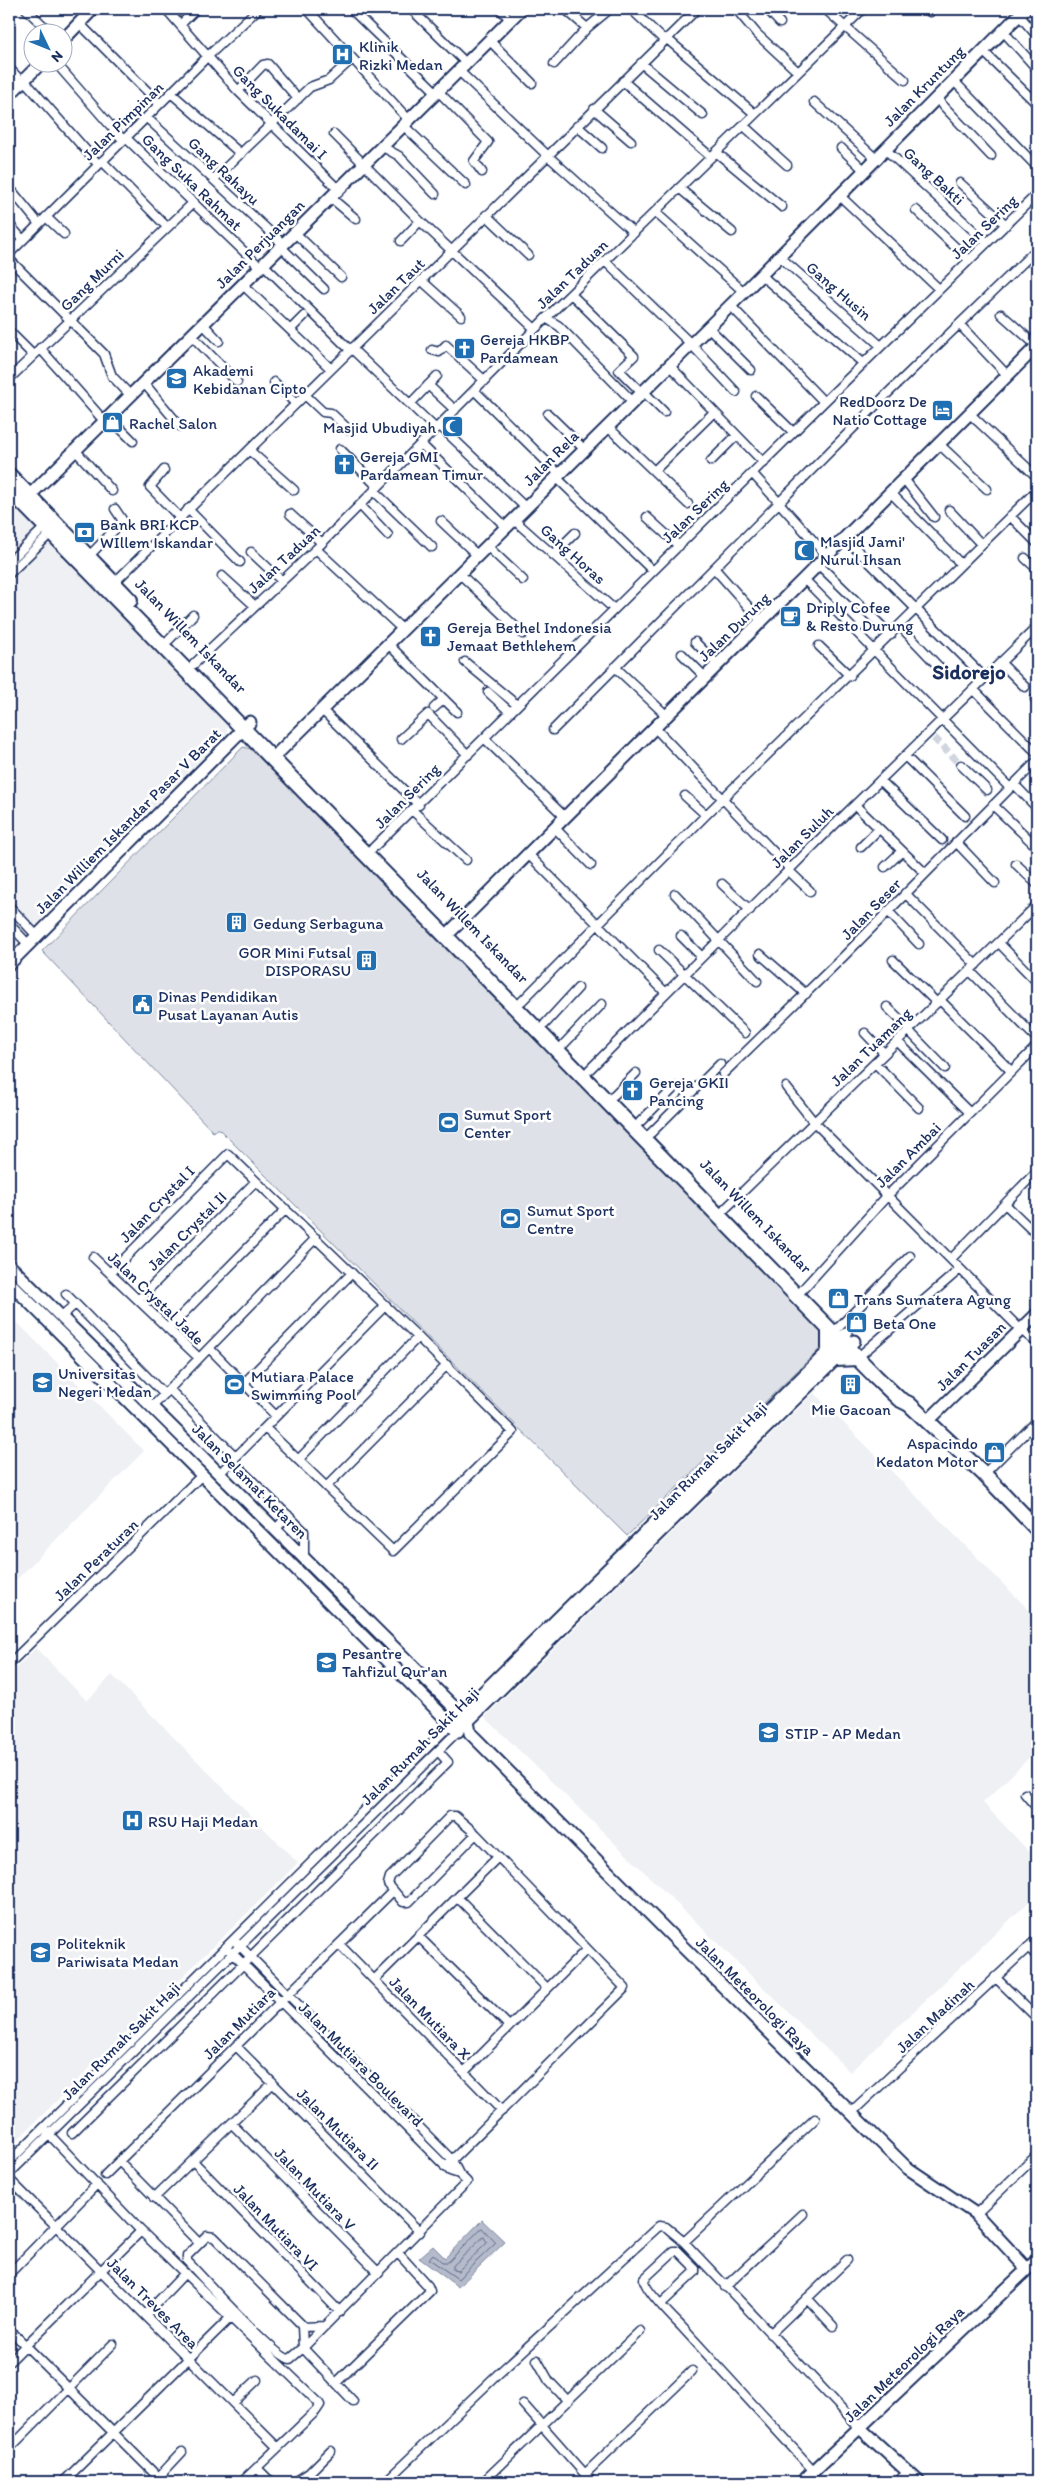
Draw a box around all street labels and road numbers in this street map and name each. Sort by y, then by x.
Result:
street label: Jalan Kruntung [880,41,969,130]
street label: Gang Sukadamai I [229,61,331,163]
street label: Jalan Pimpinan [79,78,167,164]
street label: Gang Suka Rahmat [138,129,246,235]
street label: Gang Rahayu [184,133,264,209]
street label: Gang Bakti [900,143,968,209]
street label: Jalan Sering [947,190,1022,263]
street label: Jalan Perjuangan [211,195,309,293]
street label: Jalan Taduan [532,235,612,313]
street label: Gang Murni [56,245,128,315]
street label: Jalan Taut [363,254,429,318]
street label: Gang Husin [802,258,876,324]
street label: Jalan Rela [519,426,583,490]
street label: Jalan Sering [658,474,733,547]
street label: Gang Horas [536,520,610,588]
street label: Jalan Taduan [244,521,324,597]
street label: Jalan Willem Iskandar [131,575,251,698]
street label: Jalan Durung [694,588,774,666]
street label: Jalan Williem Iskandar Pasar V Barat [31,724,225,918]
street label: Jalan Sering [370,759,444,833]
street label: Jalan Suluh [767,802,837,872]
street label: Jalan Willem Iskandar [413,865,533,988]
street label: Jalan Seser [837,874,905,944]
street label: Jalan Tuamang [827,1003,916,1090]
street label: Jalan Ambai [871,1118,945,1192]
street label: Jalan Willem Iskandar [696,1155,816,1278]
street label: Jalan Crystal I [115,1161,199,1247]
street label: Jalan Crystal II [143,1187,231,1275]
street label: Jalan Crystal Jade [104,1247,208,1349]
street label: Jalan Tuasan [932,1317,1010,1395]
street label: Jalan Rumah Sakit Haji [645,1398,771,1524]
street label: Jalan Selamat Ketaren [188,1419,312,1543]
street label: Jalan Peraturan [50,1515,142,1605]
street label: Jalan Rumah Sakit Haji [357,1683,483,1809]
street label: Jalan Meteorologi Raya [692,1933,819,2060]
street label: Jalan Mutiara X [385,1972,475,2064]
street label: Jalan Madinah [892,1975,978,2057]
street label: Jalan Rumah Sakit Haji [58,1978,184,2104]
street label: Jalan Mutiara [199,1982,280,2063]
street label: Jalan Mutiara Boulevard [295,1998,428,2131]
street label: Jalan Mutiara II [293,2084,383,2174]
street label: Jalan Mutiara V [271,2144,360,2235]
street label: Jalan Mutiara VI [230,2179,322,2275]
street label: Jalan Treves Area [103,2253,203,2353]
street label: Jalan Meteorologi Raya [840,2301,968,2426]

